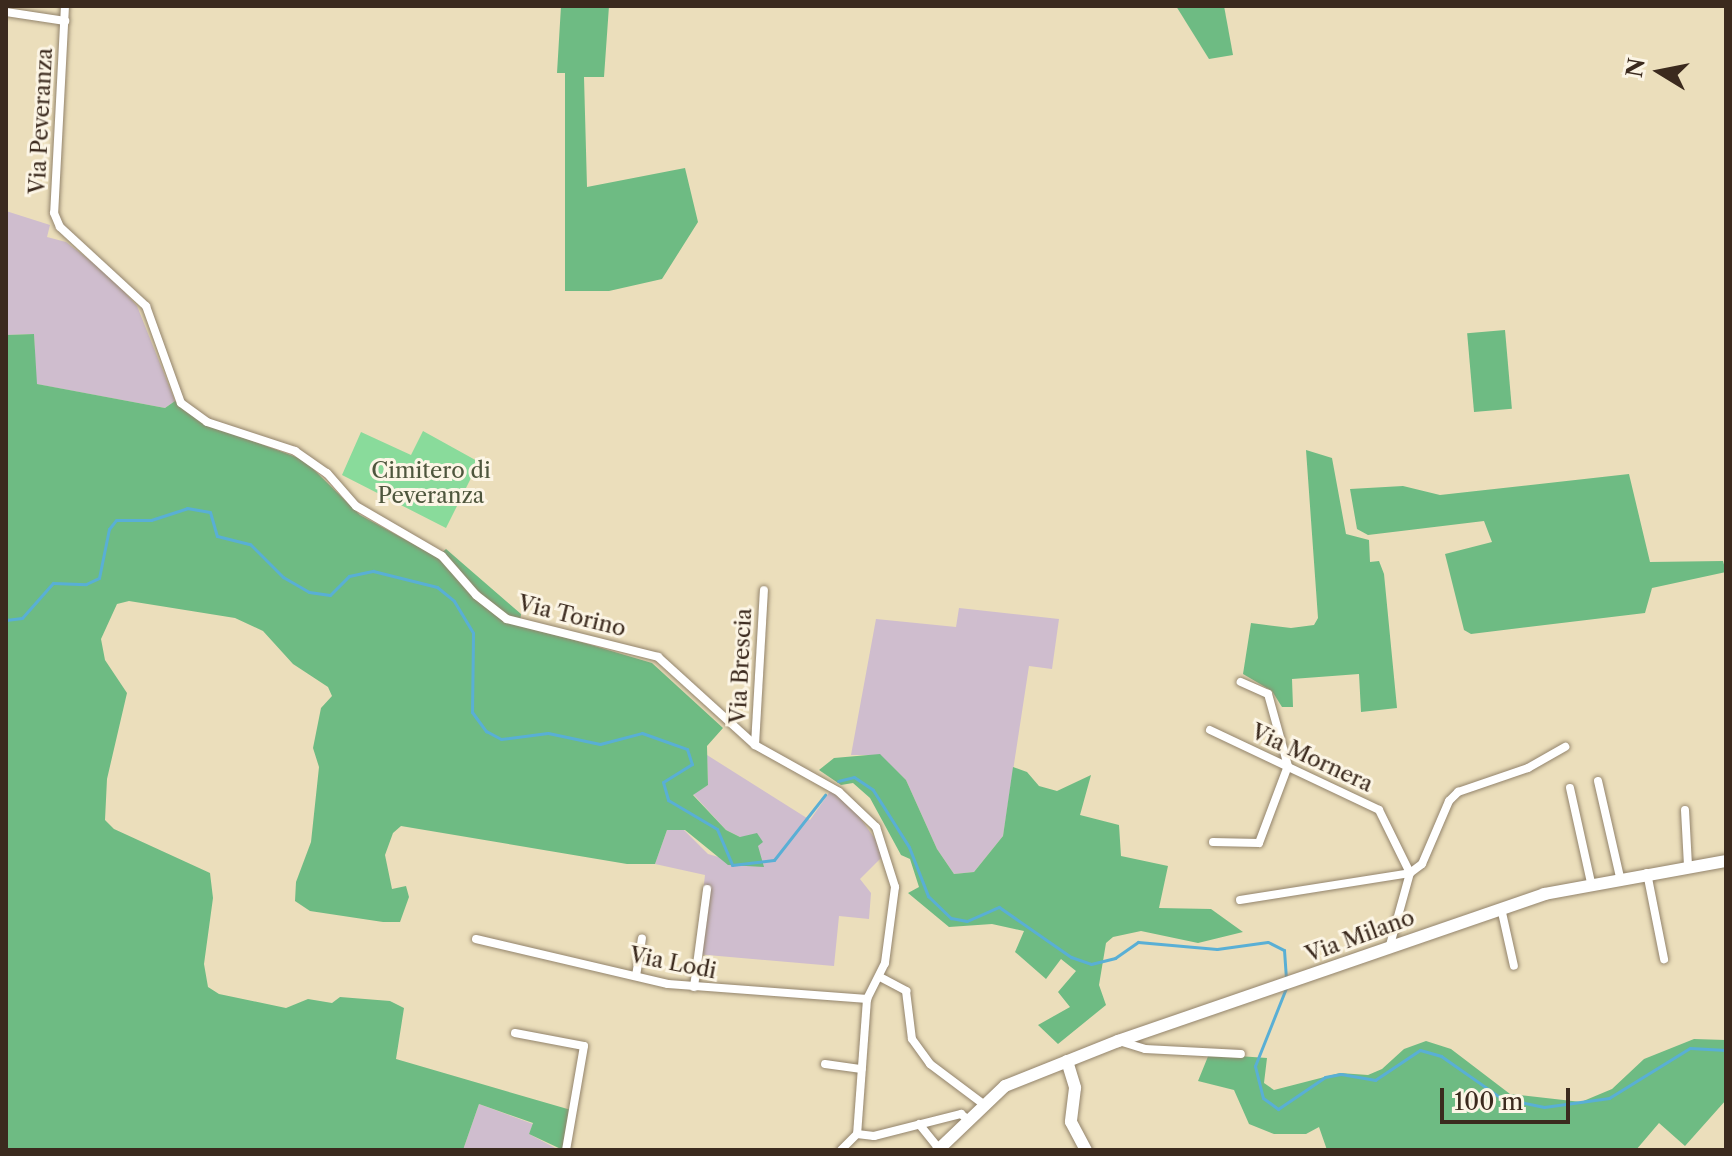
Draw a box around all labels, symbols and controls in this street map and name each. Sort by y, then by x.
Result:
north arrow [1620,32,1700,112]
street label: Via Peveranza [24,47,58,195]
text: N [1621,56,1651,80]
park label: Cimitero di Peveranza [371,457,491,508]
street label: Via Torino [515,590,629,642]
street label: Via Brescia [725,607,757,725]
street label: Via Mornera [1247,718,1377,798]
street label: Via Milano [1302,904,1418,968]
street label: Via Lodi [627,942,719,984]
scale bar [1444,1072,1574,1122]
text: 100 m [1454,1087,1523,1116]

